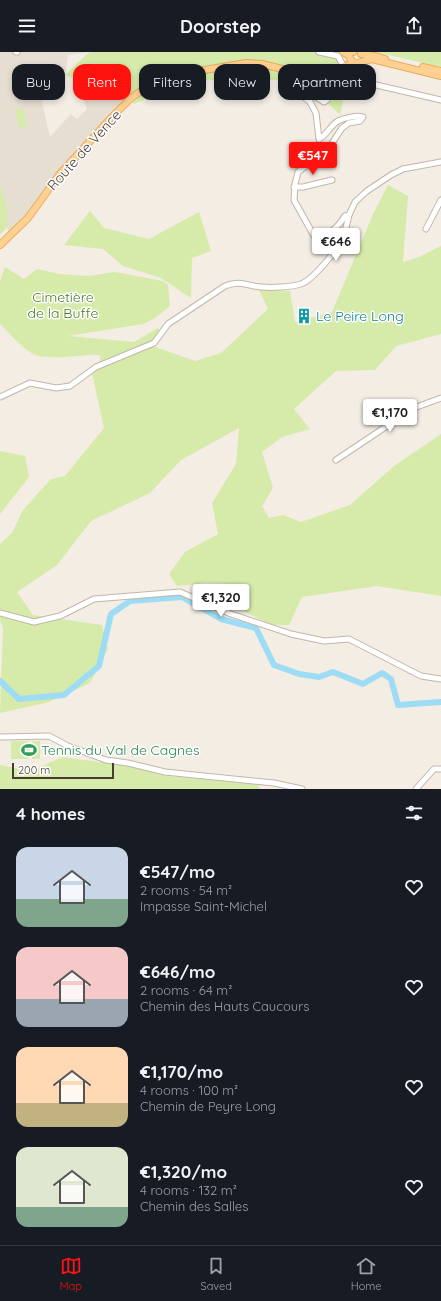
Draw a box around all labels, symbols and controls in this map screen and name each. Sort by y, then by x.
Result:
icon: menu [16,15,38,37]
text: Doorstep [180,15,261,38]
icon: share [403,15,425,37]
chip: Buy [12,64,65,100]
chip: Rent [73,64,131,100]
chip: Filters [139,64,206,100]
chip: New [214,64,270,100]
chip: Apartment [278,64,376,100]
street label: Route de Vence [43,106,125,194]
pin: €547 [289,142,337,176]
text: €547 [298,147,328,163]
pin: €646 [312,228,360,262]
text: €646 [321,233,351,249]
park label: Cimetière de la Buffe [28,288,98,322]
building icon: Le Peire Long [295,307,313,325]
place label: Le Peire Long [316,307,404,325]
pin: €1,170 [357,399,423,433]
text: €1,170 [372,404,408,420]
pin: €1,320 [188,584,254,618]
text: €1,320 [201,589,241,605]
sports icon: Tennis du Val de Cagnes [20,741,38,759]
place label: Tennis du Val de Cagnes [41,741,200,759]
scale bar [12,761,114,780]
text: 200 m [18,763,50,777]
icon: filters [403,802,425,824]
text: 4 homes [16,803,85,824]
text: €547/mo [140,861,215,882]
icon: home [48,863,96,911]
icon: heart [403,876,425,898]
text: 2 rooms · 54 m² [140,882,232,898]
text: Impasse Saint-Michel [140,898,267,914]
text: €646/mo [140,961,215,982]
icon: home [48,963,96,1011]
icon: heart [403,976,425,998]
text: 2 rooms · 64 m² [140,982,232,998]
text: Chemin des Hauts Caucours [140,998,309,1014]
text: €1,170/mo [140,1061,223,1082]
icon: home [48,1063,96,1111]
icon: heart [403,1076,425,1098]
text: 4 rooms · 100 m² [140,1082,238,1098]
text: Chemin de Peyre Long [140,1098,276,1114]
text: €1,320/mo [140,1161,227,1182]
icon: home [48,1163,96,1211]
icon: heart [403,1176,425,1198]
text: 4 rooms · 132 m² [140,1182,237,1198]
text: Chemin des Salles [140,1198,248,1214]
tab: Map [59,1255,82,1293]
tab: Saved [201,1255,232,1293]
tab: Home [351,1255,382,1293]

